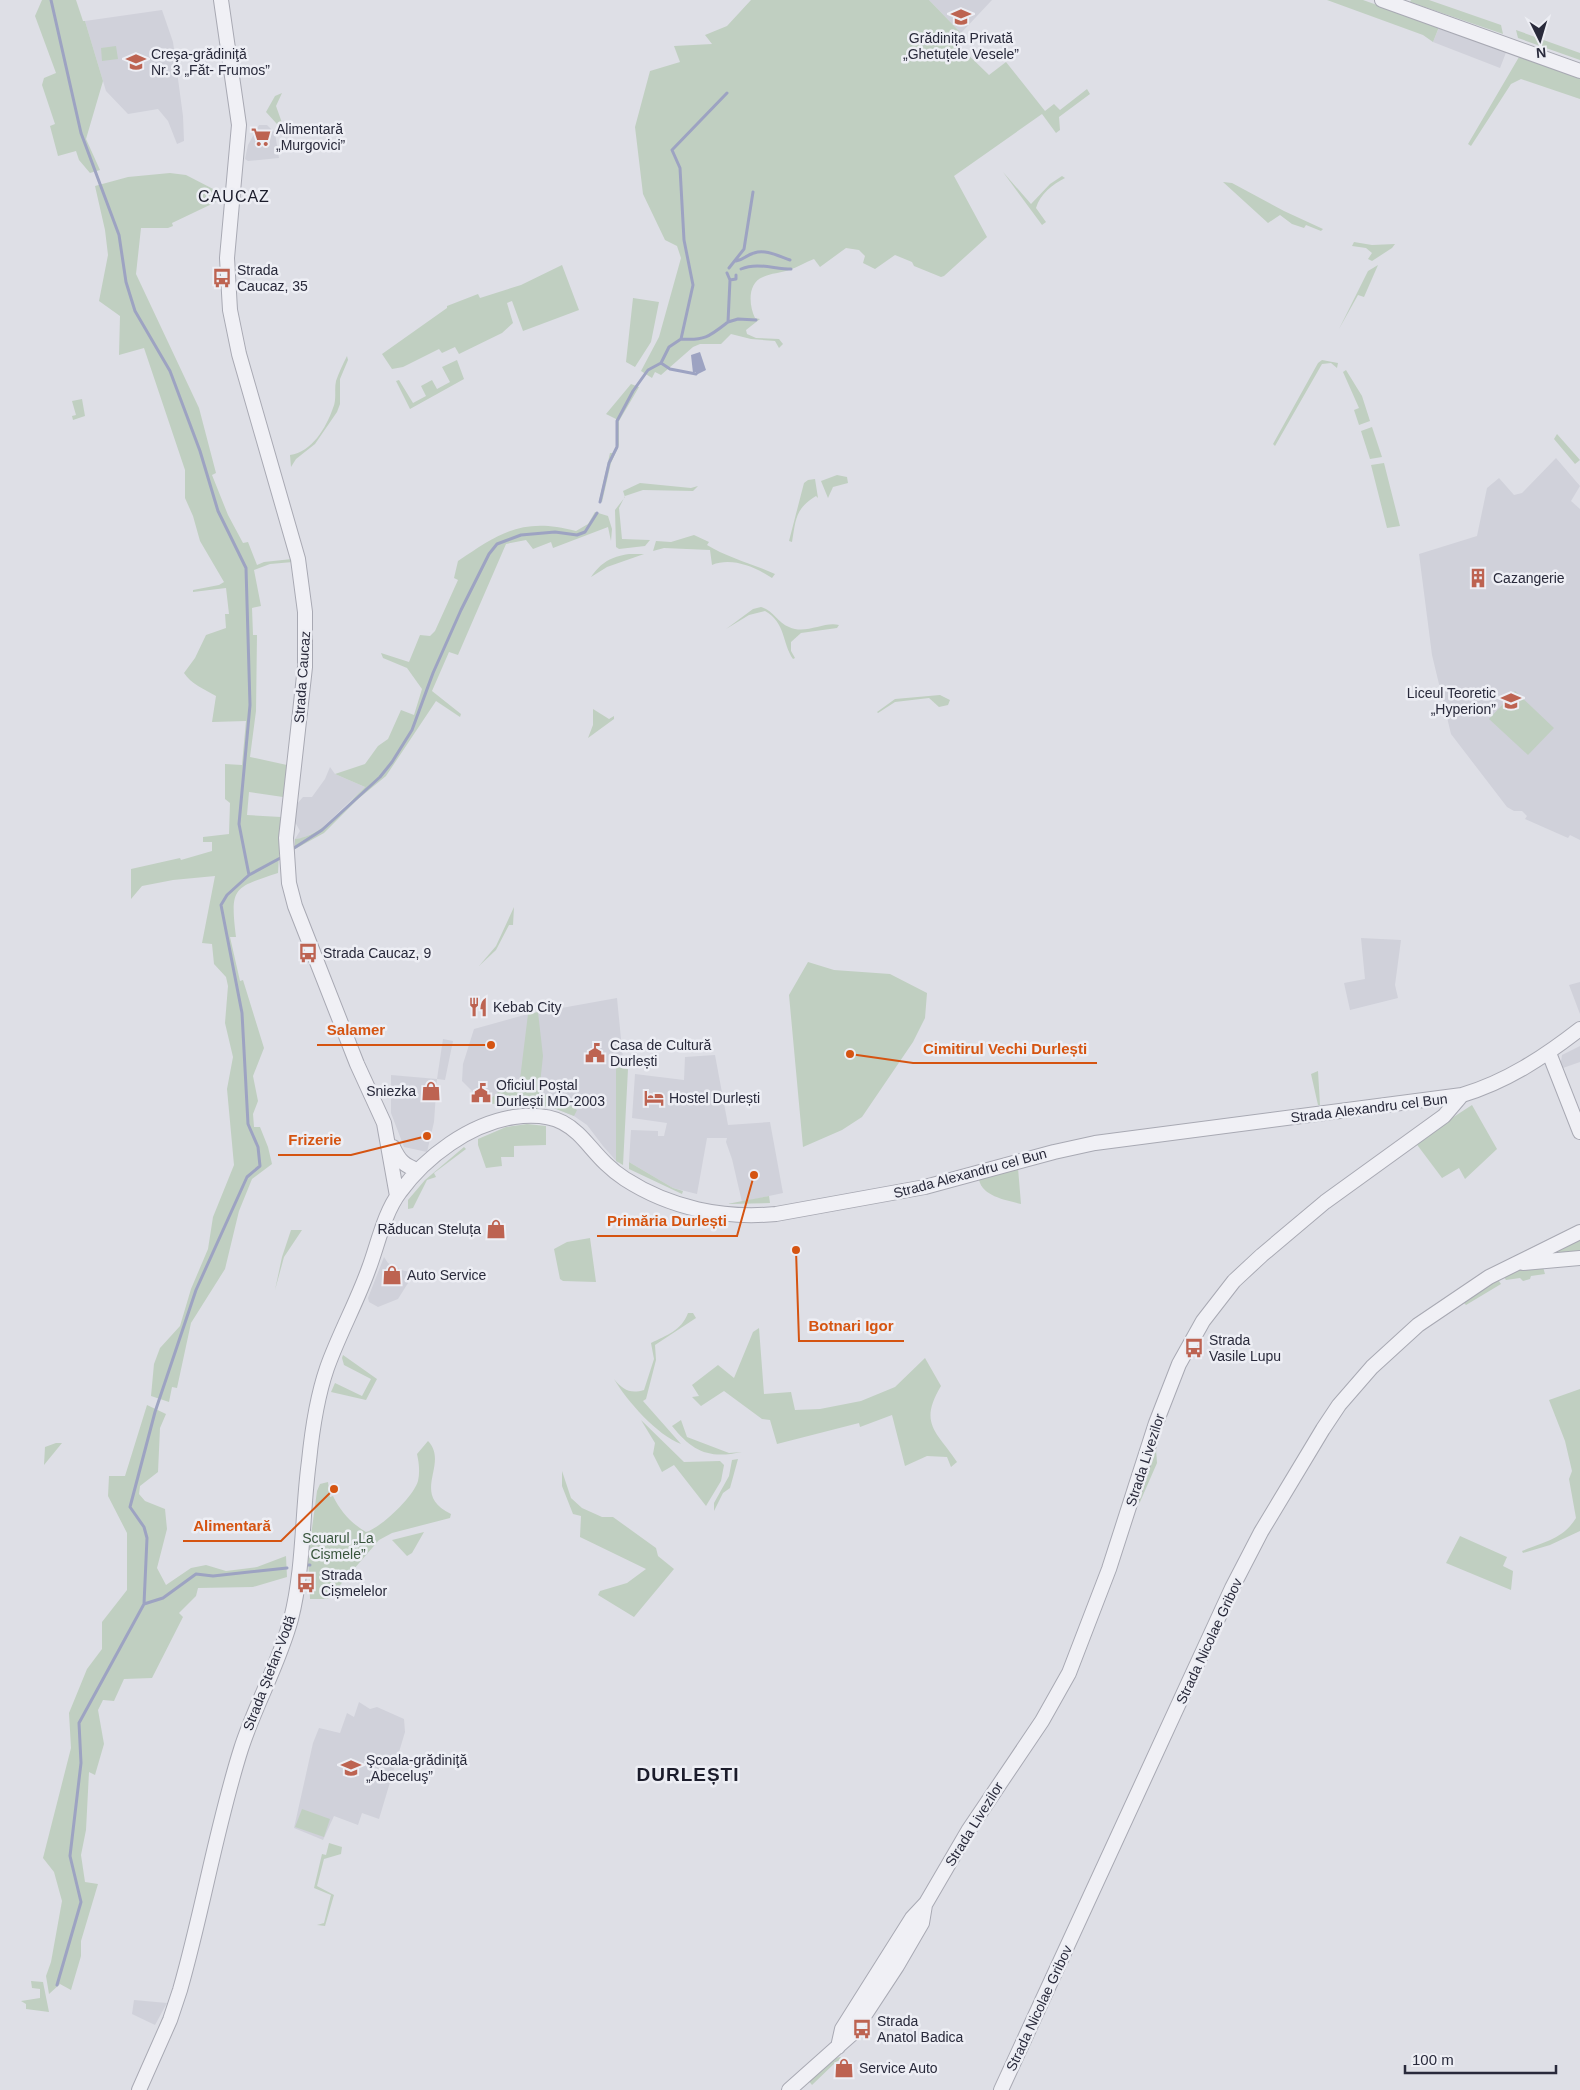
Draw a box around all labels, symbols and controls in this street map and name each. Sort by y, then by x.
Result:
school or university icon: Grădinița Privată „Ghetuțele Vesele” [950,6,972,28]
north arrow [1515,15,1565,65]
place label: Grădinița Privată „Ghetuțele Vesele” [903,30,1019,62]
text: N [1535,45,1547,61]
place label: Creşa-grădiniţă Nr. 3 „Făt- Frumos” [151,46,270,78]
school or university icon: Creşa-grădiniţă Nr. 3 „Făt- Frumos” [125,51,147,73]
place label: Alimentară „Murgovici” [276,121,346,153]
supermarket icon: Alimentară „Murgovici” [250,126,272,148]
district label: CAUCAZ [198,188,270,205]
place label: Strada Caucaz, 35 [237,262,308,294]
bus stop icon: Strada Caucaz, 35 [211,267,233,289]
building icon: Cazangerie [1467,567,1489,589]
place label: Cazangerie [1493,570,1565,586]
street label: Strada Caucaz [291,630,313,724]
place label: Liceul Teoretic „Hyperion” [1407,685,1496,717]
school or university icon: Liceul Teoretic „Hyperion” [1500,690,1522,712]
bus stop icon: Strada Caucaz, 9 [297,942,319,964]
place label: Strada Caucaz, 9 [323,945,431,961]
restaurant icon: Kebab City [467,996,489,1018]
place label: Kebab City [493,999,561,1015]
callout: Salamer [317,1015,396,1045]
text: Salamer [327,1021,385,1038]
callout: Cimitirul Vechi Durlești [913,1033,1097,1063]
place label: Casa de Cultură Durlești [610,1037,711,1069]
text: Cimitirul Vechi Durlești [923,1040,1087,1057]
public building icon: Casa de Cultură Durlești [584,1042,606,1064]
place label: Oficiul Poștal Durlești MD-2003 [496,1077,605,1109]
shop icon: Sniezka [420,1080,442,1102]
public building icon: Oficiul Poștal Durlești MD-2003 [470,1082,492,1104]
place label: Sniezka [366,1083,416,1099]
hotel icon: Hostel Durlești [643,1087,665,1109]
place label: Hostel Durlești [669,1090,760,1106]
street label: Strada Alexandru cel Bun [1290,1090,1448,1126]
callout: Frizerie [278,1125,351,1155]
text: Frizerie [288,1131,342,1148]
street label: Strada Alexandru cel Bun [892,1145,1048,1201]
callout: Primăria Durlești [597,1206,737,1236]
text: Primăria Durlești [607,1212,727,1229]
shop icon: Răducan Steluța [485,1218,507,1240]
place label: Răducan Steluța [377,1221,481,1237]
shop icon: Auto Service [381,1264,403,1286]
place label: Auto Service [407,1267,487,1283]
callout: Botnari Igor [799,1311,904,1341]
text: Botnari Igor [809,1317,894,1334]
place label: Strada Vasile Lupu [1209,1332,1281,1364]
bus stop icon: Strada Vasile Lupu [1183,1337,1205,1359]
street label: Strada Livezilor [1122,1411,1168,1508]
callout: Alimentară [183,1511,281,1541]
text: Alimentară [193,1517,271,1534]
park label: Scuarul „La Cișmele” [302,1530,374,1562]
place label: Strada Cișmelelor [321,1567,387,1599]
bus stop icon: Strada Cișmelelor [295,1572,317,1594]
street label: Strada Nicolae Gribov [1173,1576,1245,1706]
street label: Strada Ștefan-Vodă [240,1613,298,1733]
place label: Şcoala-grădiniţă „Abeceluş” [366,1752,467,1784]
school or university icon: Şcoala-grădiniţă „Abeceluş” [340,1757,362,1779]
district label: DURLEȘTI [637,1764,740,1785]
street label: Strada Livezilor [942,1779,1007,1869]
street label: Strada Nicolae Gribov [1003,1943,1075,2073]
place label: Strada Anatol Badica [877,2013,964,2045]
bus stop icon: Strada Anatol Badica [851,2018,873,2040]
scale bar [1405,2042,1556,2074]
text: 100 m [1412,2051,1454,2068]
shop icon: Service Auto [833,2057,855,2079]
place label: Service Auto [859,2060,938,2076]

